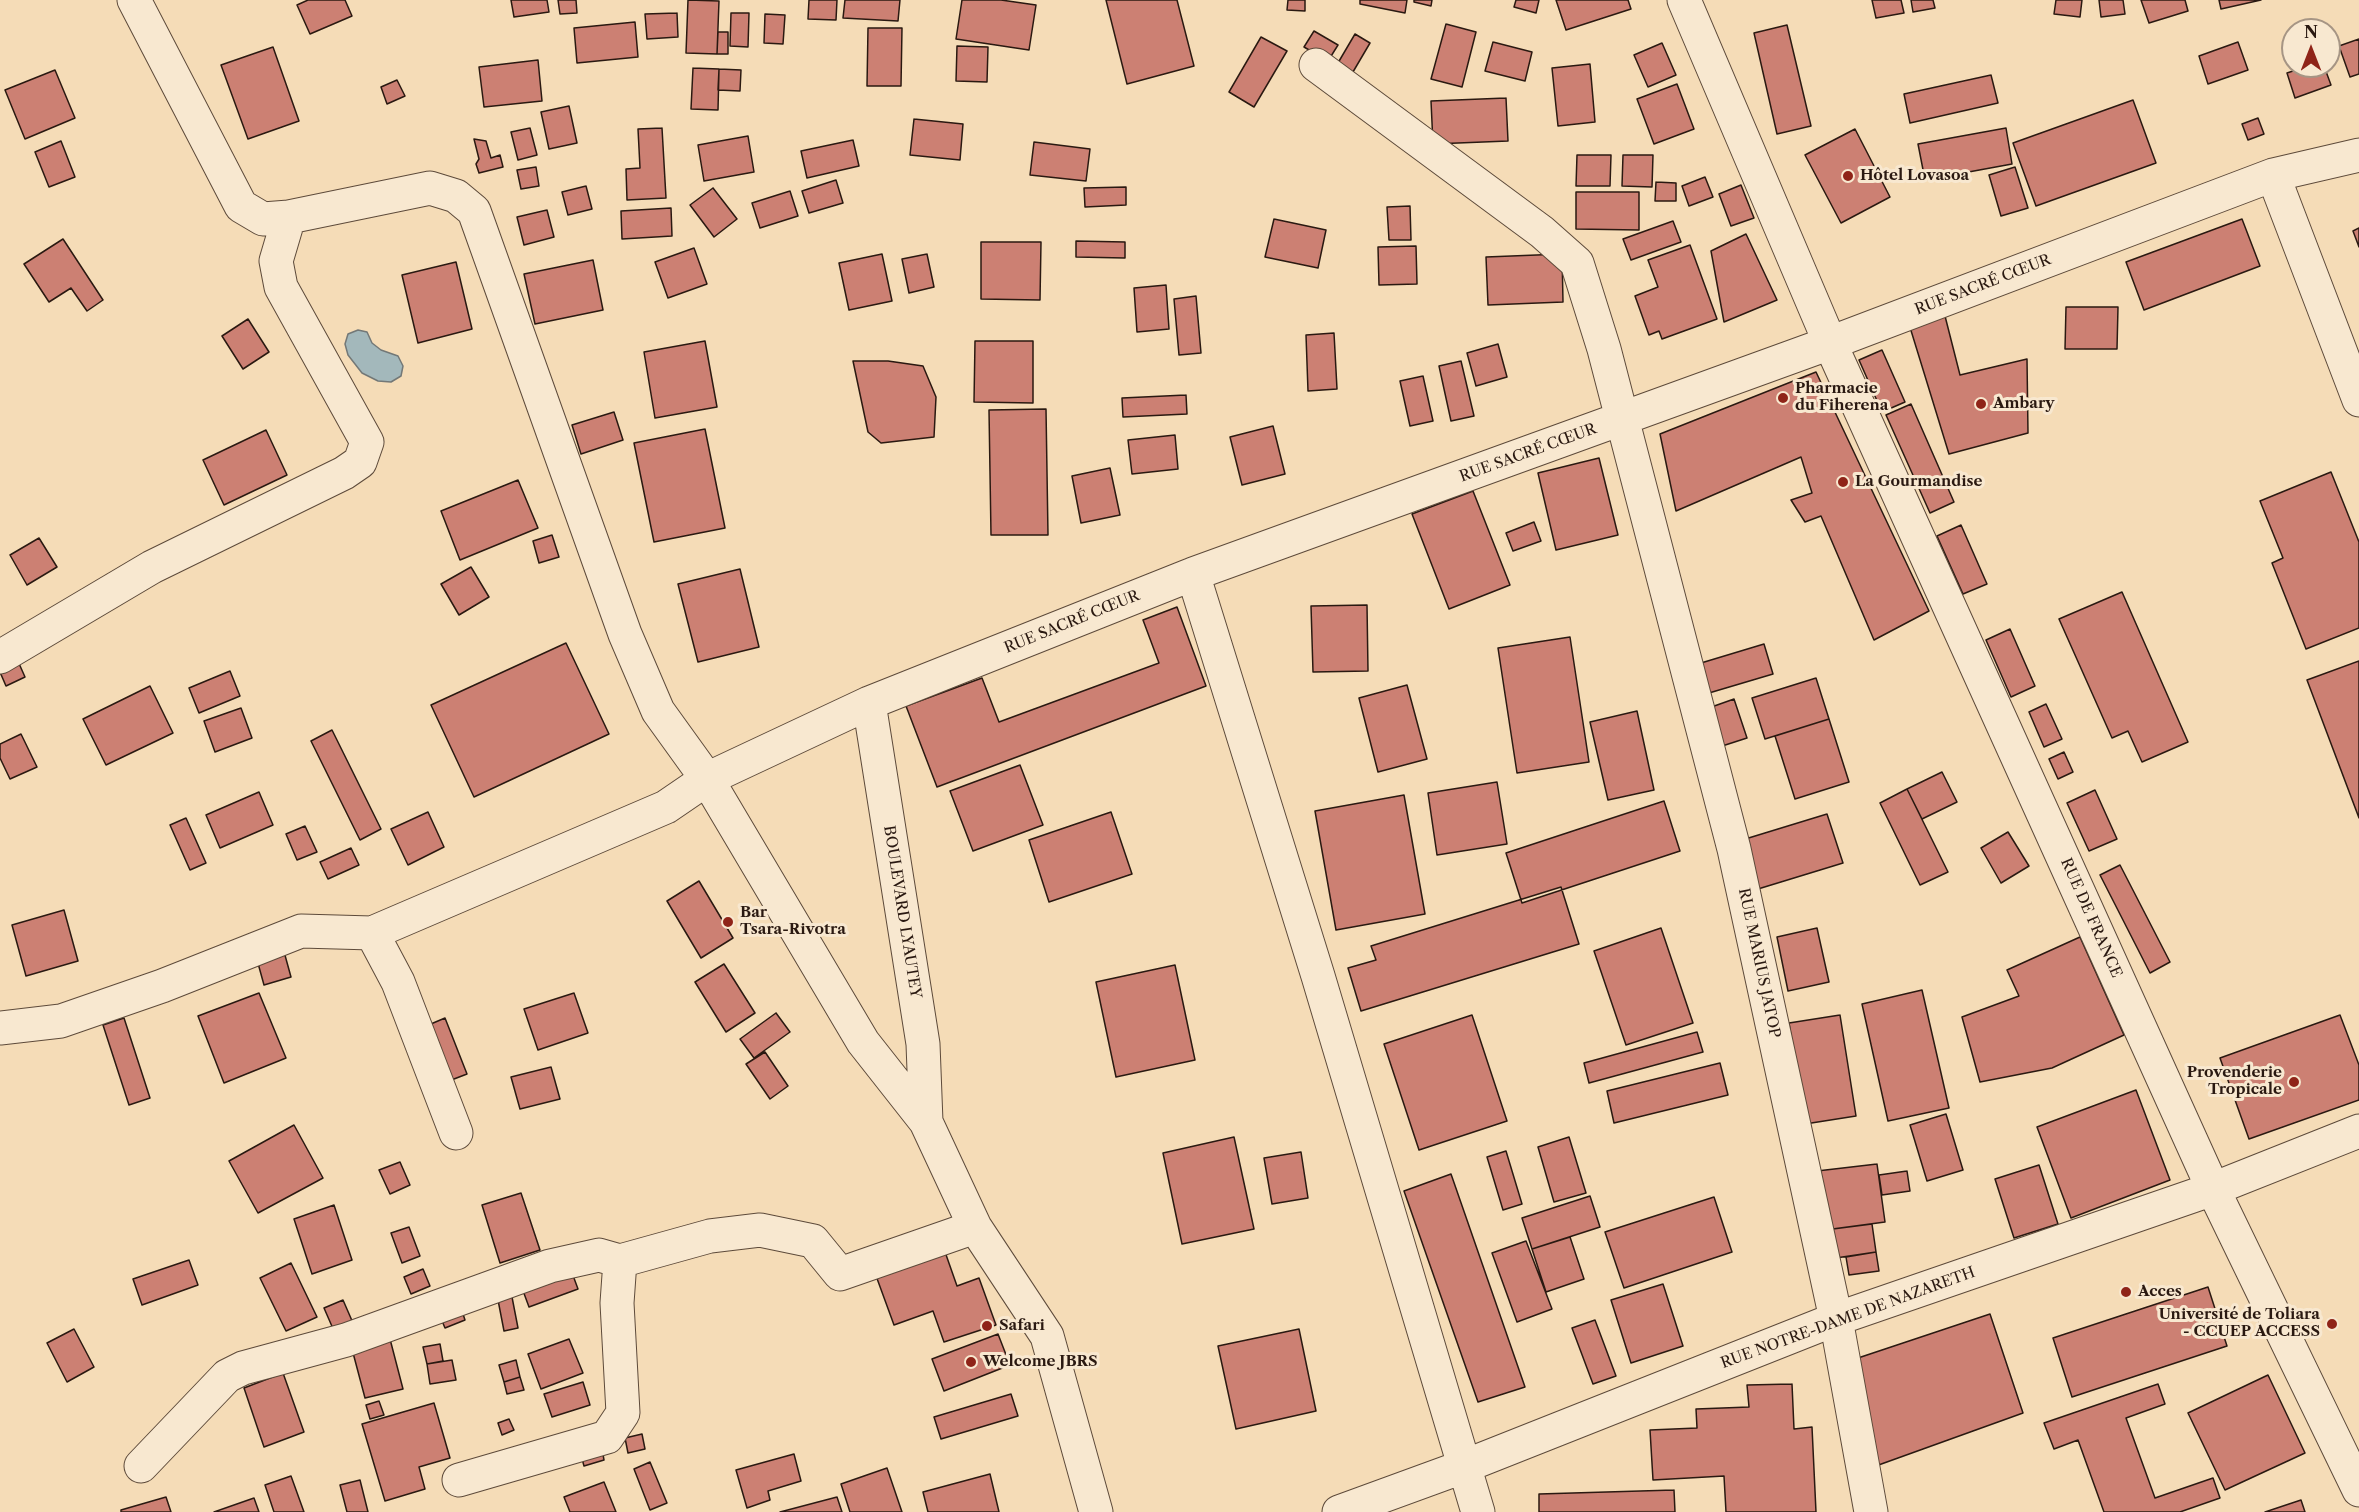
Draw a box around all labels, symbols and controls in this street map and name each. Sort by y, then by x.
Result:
north arrow [2281,18,2341,78]
text: N [2304,22,2318,42]
place label: Hôtel Lovasoa [1860,167,1969,185]
marker: Hôtel Lovasoa [1841,169,1855,183]
street label: RUE SACRÉ CŒUR [1913,251,2053,319]
place label: Pharmacie du Fiherena [1795,380,1889,415]
marker: Pharmacie du Fiherena [1776,391,1790,405]
place label: Ambary [1993,395,2055,413]
marker: Ambary [1974,397,1988,411]
street label: RUE SACRÉ CŒUR [1457,420,1599,486]
place label: La Gourmandise [1855,473,1983,491]
marker: La Gourmandise [1836,475,1850,489]
street label: RUE SACRÉ CŒUR [1002,587,1142,657]
street label: BOULEVARD LYAUTEY [879,824,925,1000]
street label: RUE DE FRANCE [2057,855,2125,981]
street label: RUE MARIUS JATOP [1734,886,1784,1040]
place label: Bar Tsara-Rivotra [740,904,846,939]
marker: Bar Tsara-Rivotra [721,915,735,929]
place label: Provenderie Tropicale [2187,1064,2282,1099]
marker: Provenderie Tropicale [2287,1075,2301,1089]
street label: RUE NOTRE-DAME DE NAZARETH [1718,1263,1978,1373]
place label: Acces [2138,1283,2182,1301]
marker: Acces [2119,1285,2133,1299]
place label: Université de Toliara - CCUEP ACCESS [2159,1306,2320,1341]
place label: Safari [999,1317,1045,1335]
marker: Université de Toliara - CCUEP ACCESS [2325,1317,2339,1331]
marker: Safari [980,1319,994,1333]
place label: Welcome JBRS [983,1353,1098,1371]
marker: Welcome JBRS [964,1355,978,1369]

